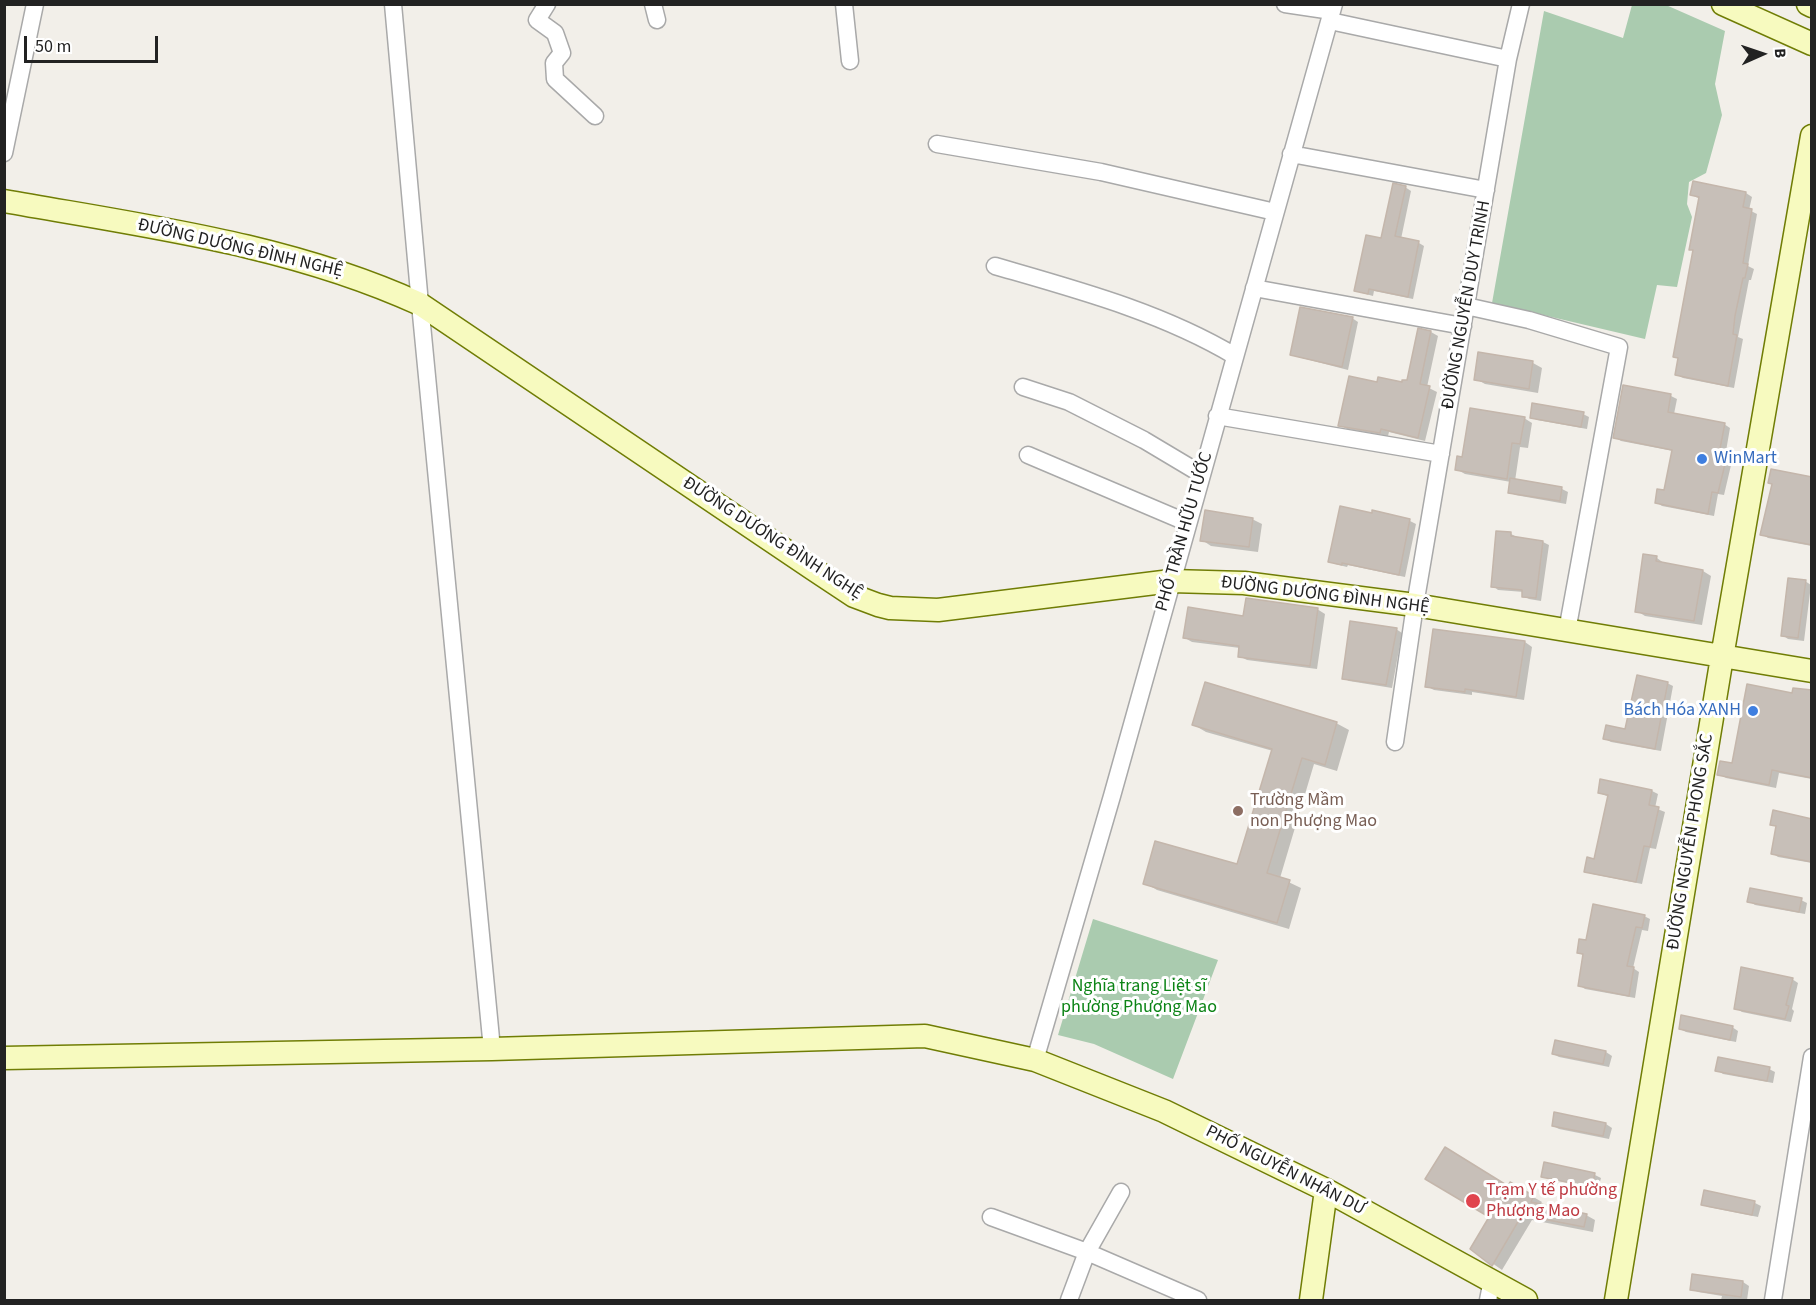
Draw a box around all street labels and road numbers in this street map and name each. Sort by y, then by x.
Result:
street label: ĐƯỜNG NGUYỄN DUY TRINH [1438,199,1496,411]
street label: ĐƯỜNG DƯƠNG ĐÌNH NGHỆ [135,215,345,283]
street label: PHỐ TRẦN HỮU TƯỚC [1152,450,1218,614]
street label: ĐƯỜNG DƯƠNG ĐÌNH NGHỆ [678,473,866,605]
street label: ĐƯỜNG DƯƠNG ĐÌNH NGHỆ [1219,572,1431,620]
street label: ĐƯỜNG NGUYỄN PHONG SẮC [1663,732,1719,952]
street label: PHỐ NGUYỄN NHÂN DƯ [1202,1121,1368,1221]

